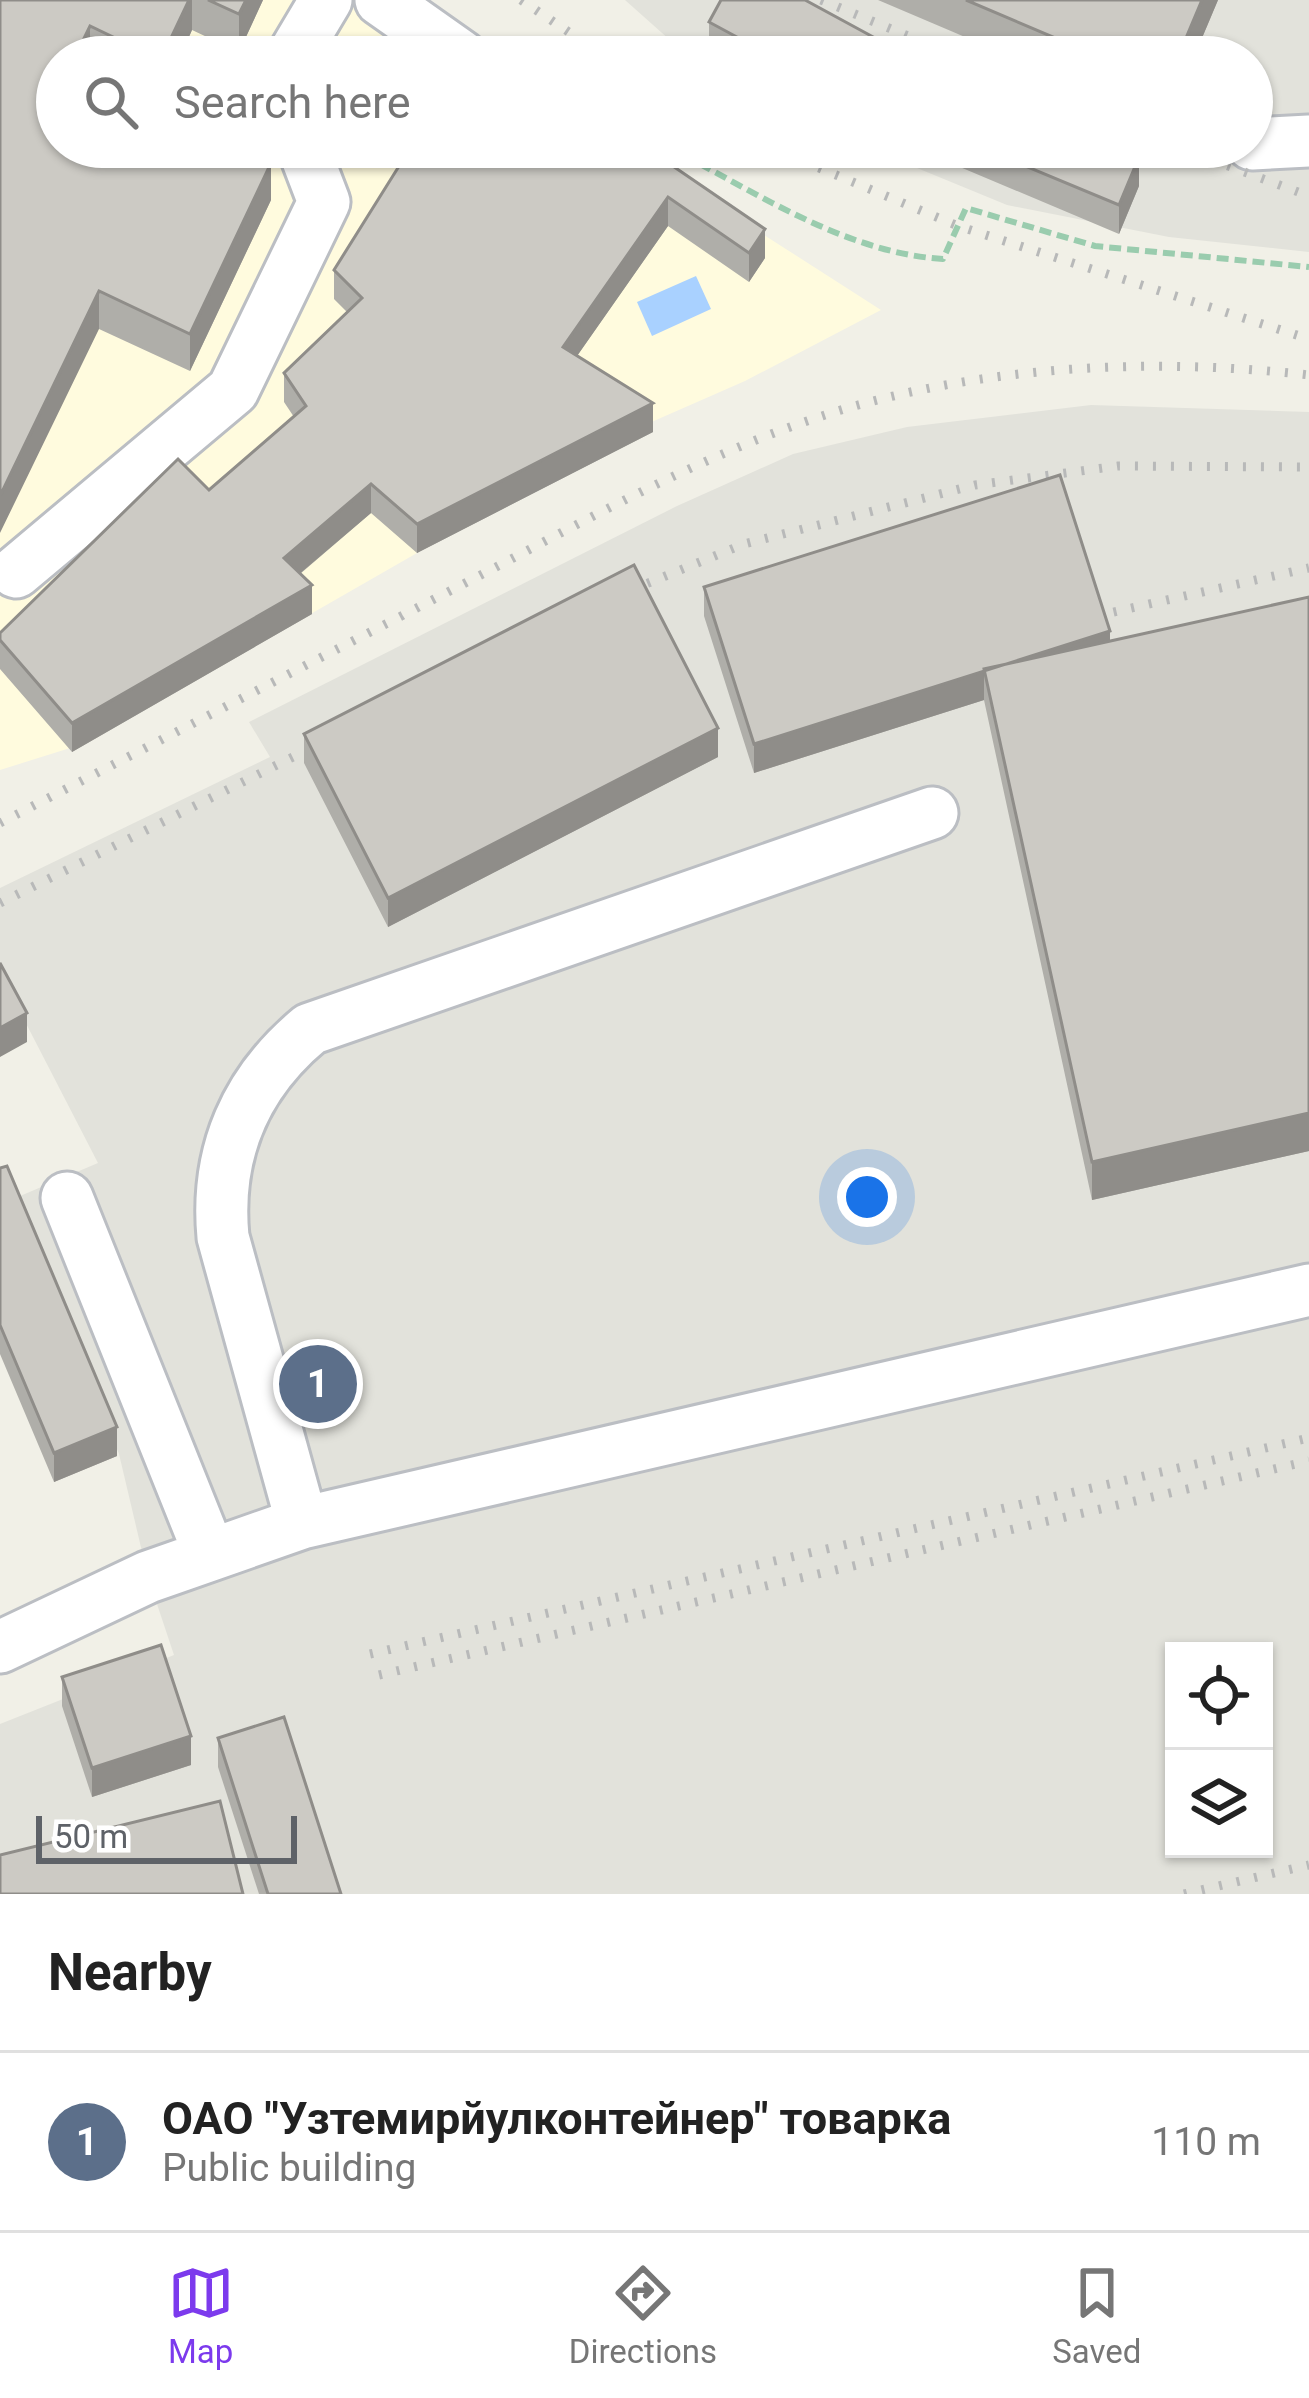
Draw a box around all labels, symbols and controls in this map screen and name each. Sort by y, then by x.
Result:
search box [36,36,1273,168]
icon: search [78,69,144,135]
text: Search here [174,76,411,129]
your location [837,1167,897,1227]
pin: 1 [279,1339,357,1429]
map controls [1165,1642,1273,1858]
button: locate [1165,1642,1273,1750]
button: layers [1165,1750,1273,1858]
scale bar [36,1810,297,1863]
text: 50 m [54,1817,128,1856]
text: Nearby [48,1943,212,2002]
text: ОАО "Узтемирйулконтейнер" товарка [162,2092,951,2145]
text: 1 [76,2119,98,2165]
text: 110 m [1151,2119,1261,2165]
text: Public building [162,2145,416,2191]
tab: Map [168,2260,234,2371]
tab: Directions [569,2260,717,2371]
tab: Saved [1052,2260,1141,2371]

